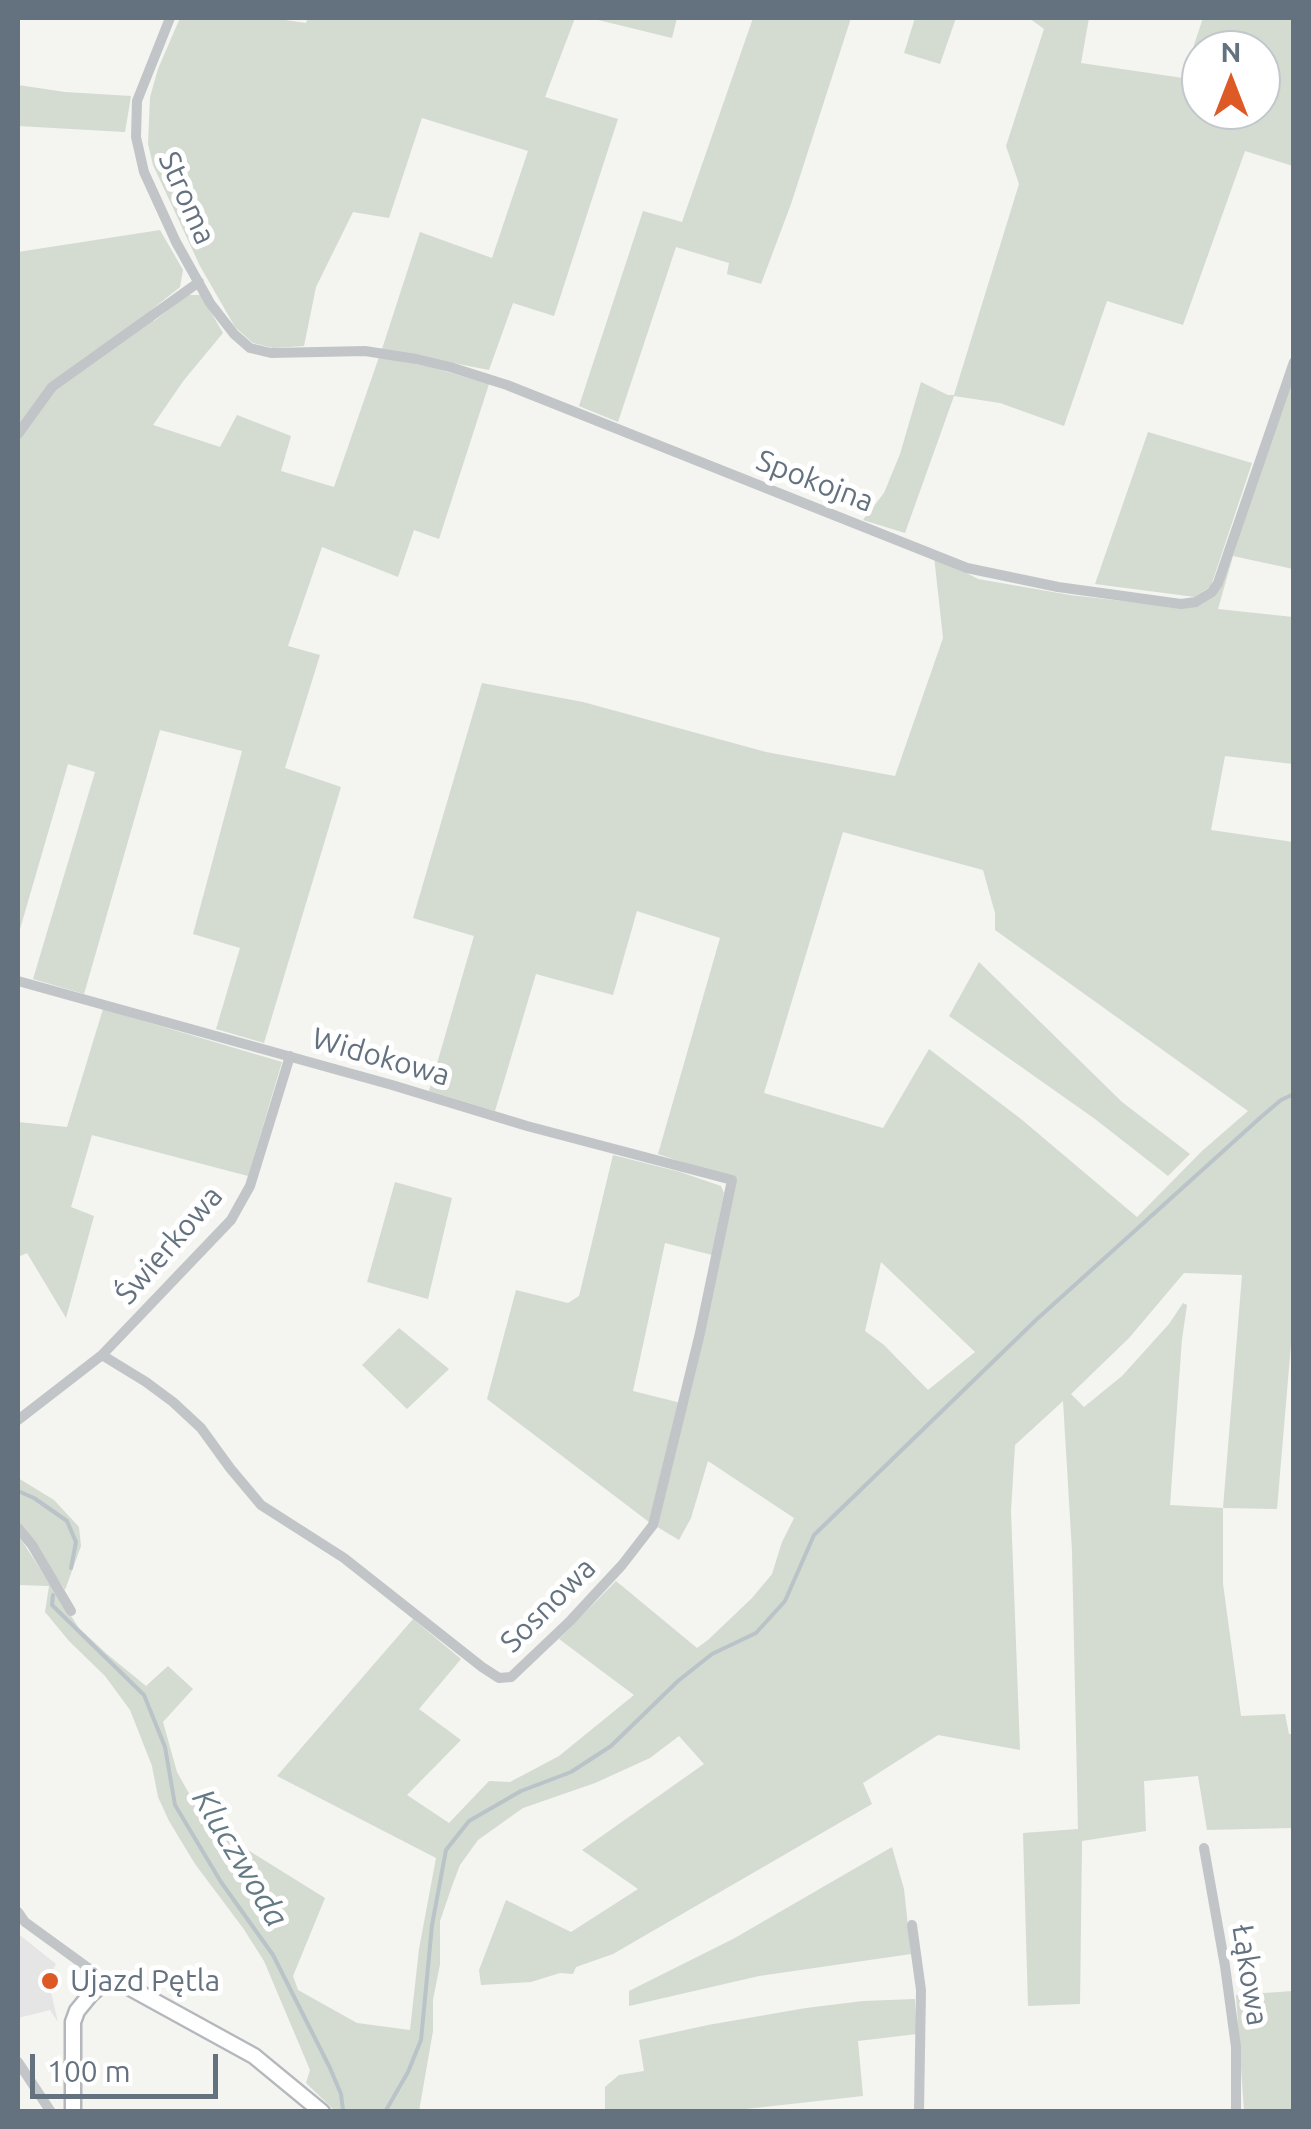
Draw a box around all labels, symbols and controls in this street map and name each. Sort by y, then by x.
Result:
north arrow [1181,30,1281,130]
text: N [1221,36,1241,67]
street label: Stroma [151,146,223,250]
street label: Spokojna [751,442,879,520]
street label: Widokowa [308,1020,454,1094]
street label: Świerkowa [108,1179,230,1311]
street label: Sosnowa [493,1550,603,1660]
water label: Kluczwoda [184,1782,296,1934]
street label: Łąkowa [1224,1922,1276,2028]
place label: Ujazd Pętla [70,1963,220,1999]
marker: Ujazd Pętla [39,1970,61,1992]
scale bar [35,2034,222,2096]
text: 100 m [47,2054,131,2088]

